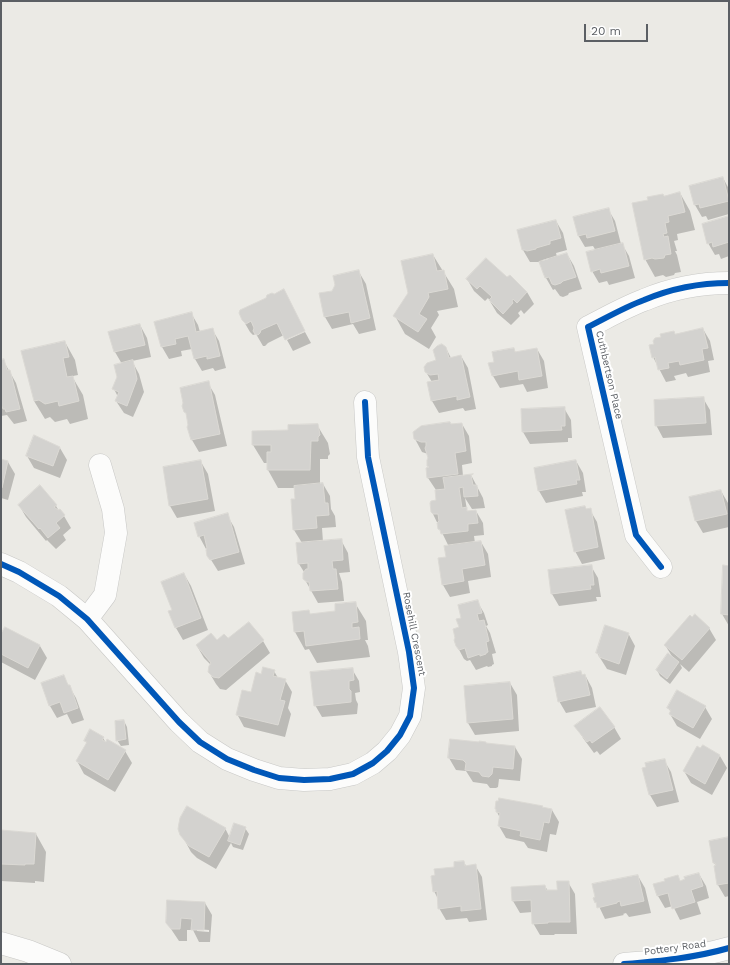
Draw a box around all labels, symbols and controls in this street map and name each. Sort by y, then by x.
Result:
scale bar [586,16,650,42]
text: 20 m [591,24,621,38]
street label: Cuthbertson Place [593,330,625,420]
street label: Rosehill Crescent [400,591,428,677]
street label: Pottery Road [643,938,707,958]

